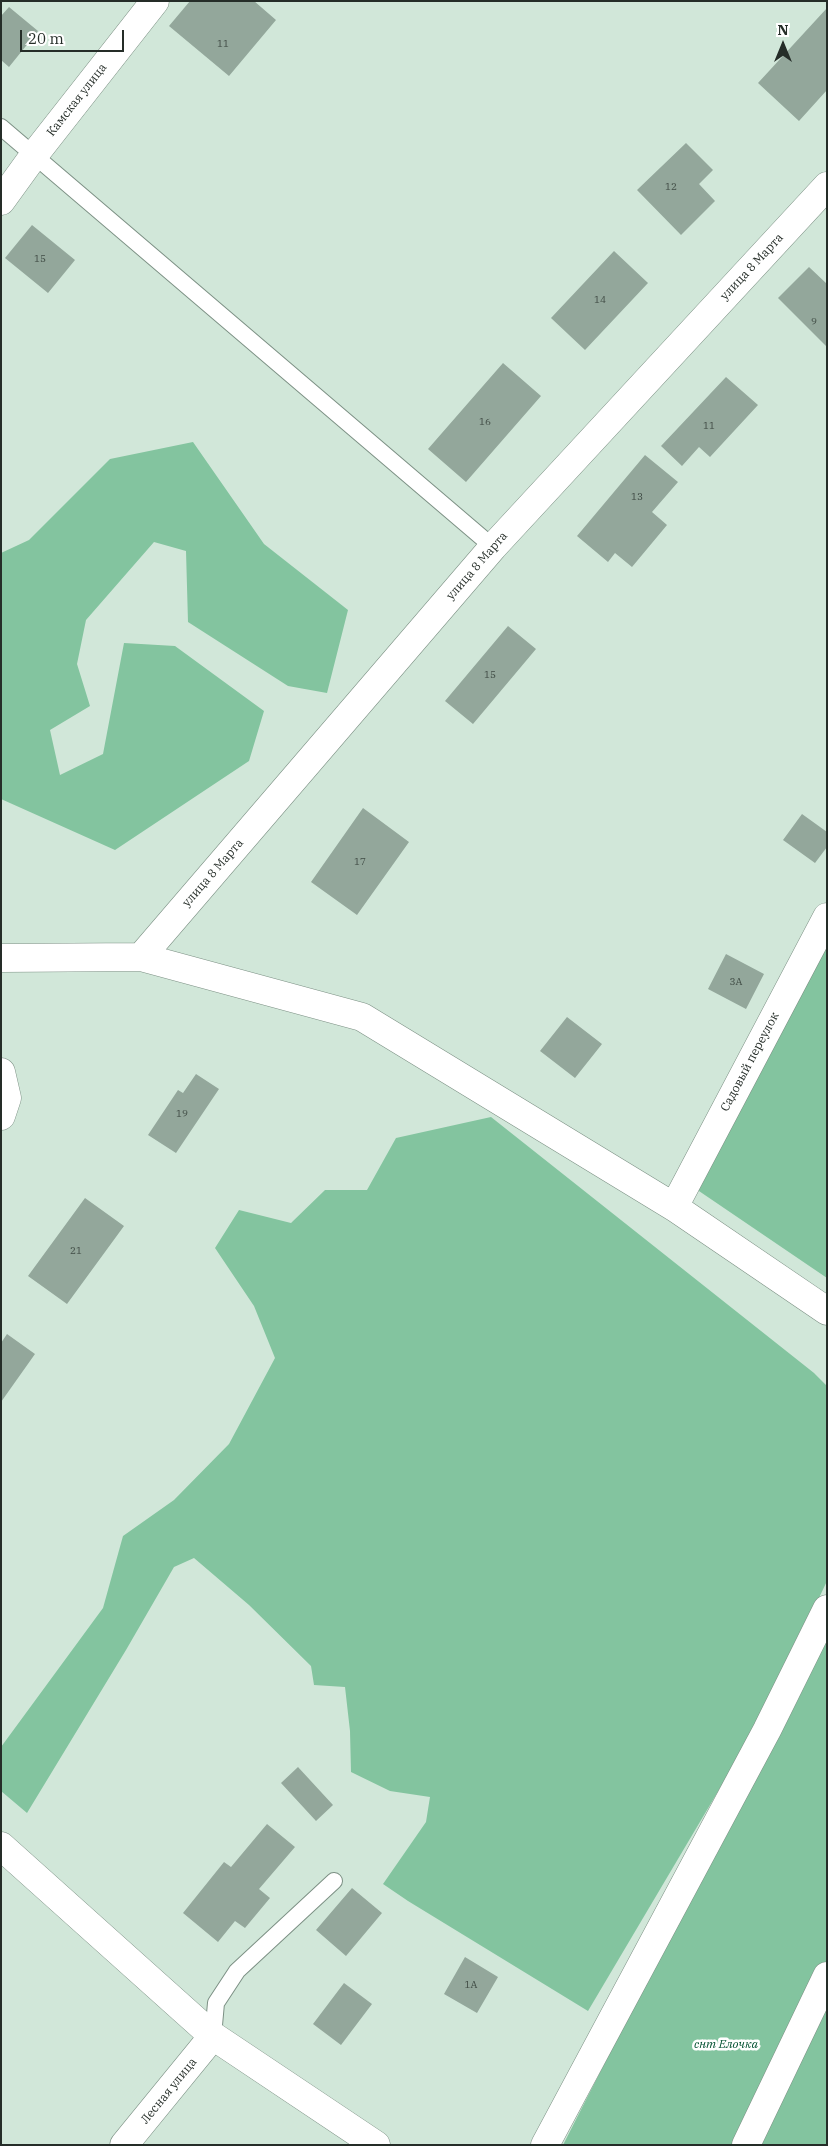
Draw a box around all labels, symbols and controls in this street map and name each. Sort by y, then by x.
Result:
scale bar [22,20,126,52]
north arrow [758,20,808,70]
text: N [777,21,789,39]
text: 20 m [28,29,64,48]
house number: 11 [217,38,229,50]
street label: Камская улица [44,61,110,139]
house number: 12 [665,181,677,193]
street label: улица 8 Марта [718,231,786,303]
house number: 15 [34,253,46,265]
house number: 14 [594,294,606,306]
house number: 9 [811,316,817,328]
house number: 16 [479,416,491,428]
house number: 11 [703,420,715,432]
house number: 13 [631,491,643,503]
street label: улица 8 Марта [443,529,511,603]
house number: 15 [484,669,496,681]
street label: улица 8 Марта [179,836,247,910]
house number: 17 [354,856,366,868]
house number: 3А [730,976,742,988]
street label: Садовый переулок [718,1010,782,1114]
house number: 19 [176,1108,188,1120]
house number: 21 [70,1245,82,1257]
house number: 1А [465,1979,477,1991]
park label: снт Елочка [694,2038,758,2052]
street label: Лесная улица [138,2055,200,2127]

